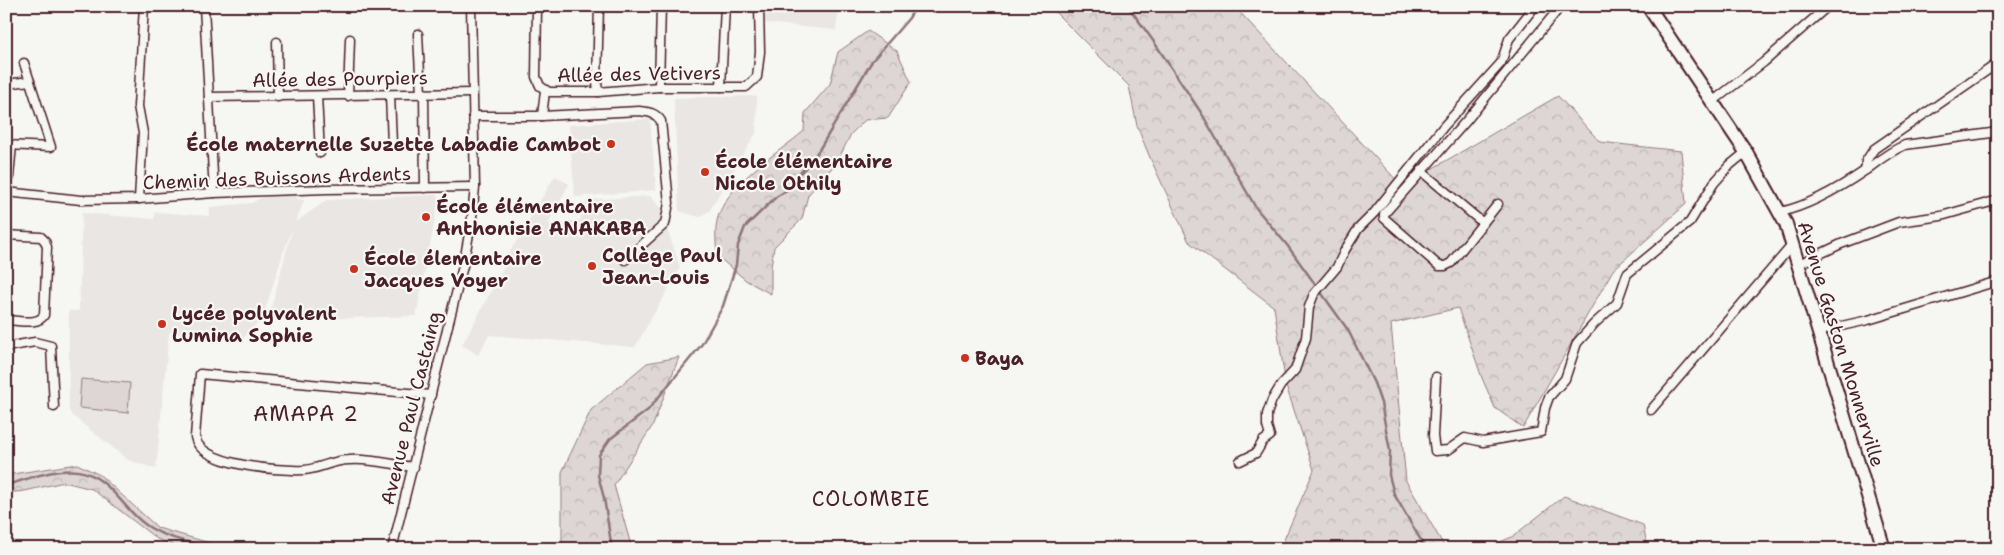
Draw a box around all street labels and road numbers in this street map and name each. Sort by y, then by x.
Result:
street label: Allée des Vetivers [557,60,721,88]
street label: Allée des Pourpiers [252,65,428,93]
street label: Chemin des Buissons Ardents [142,161,412,195]
street label: Avenue Gaston Monnerville [1792,218,1890,470]
street label: Avenue Paul Castaing [375,309,447,507]

